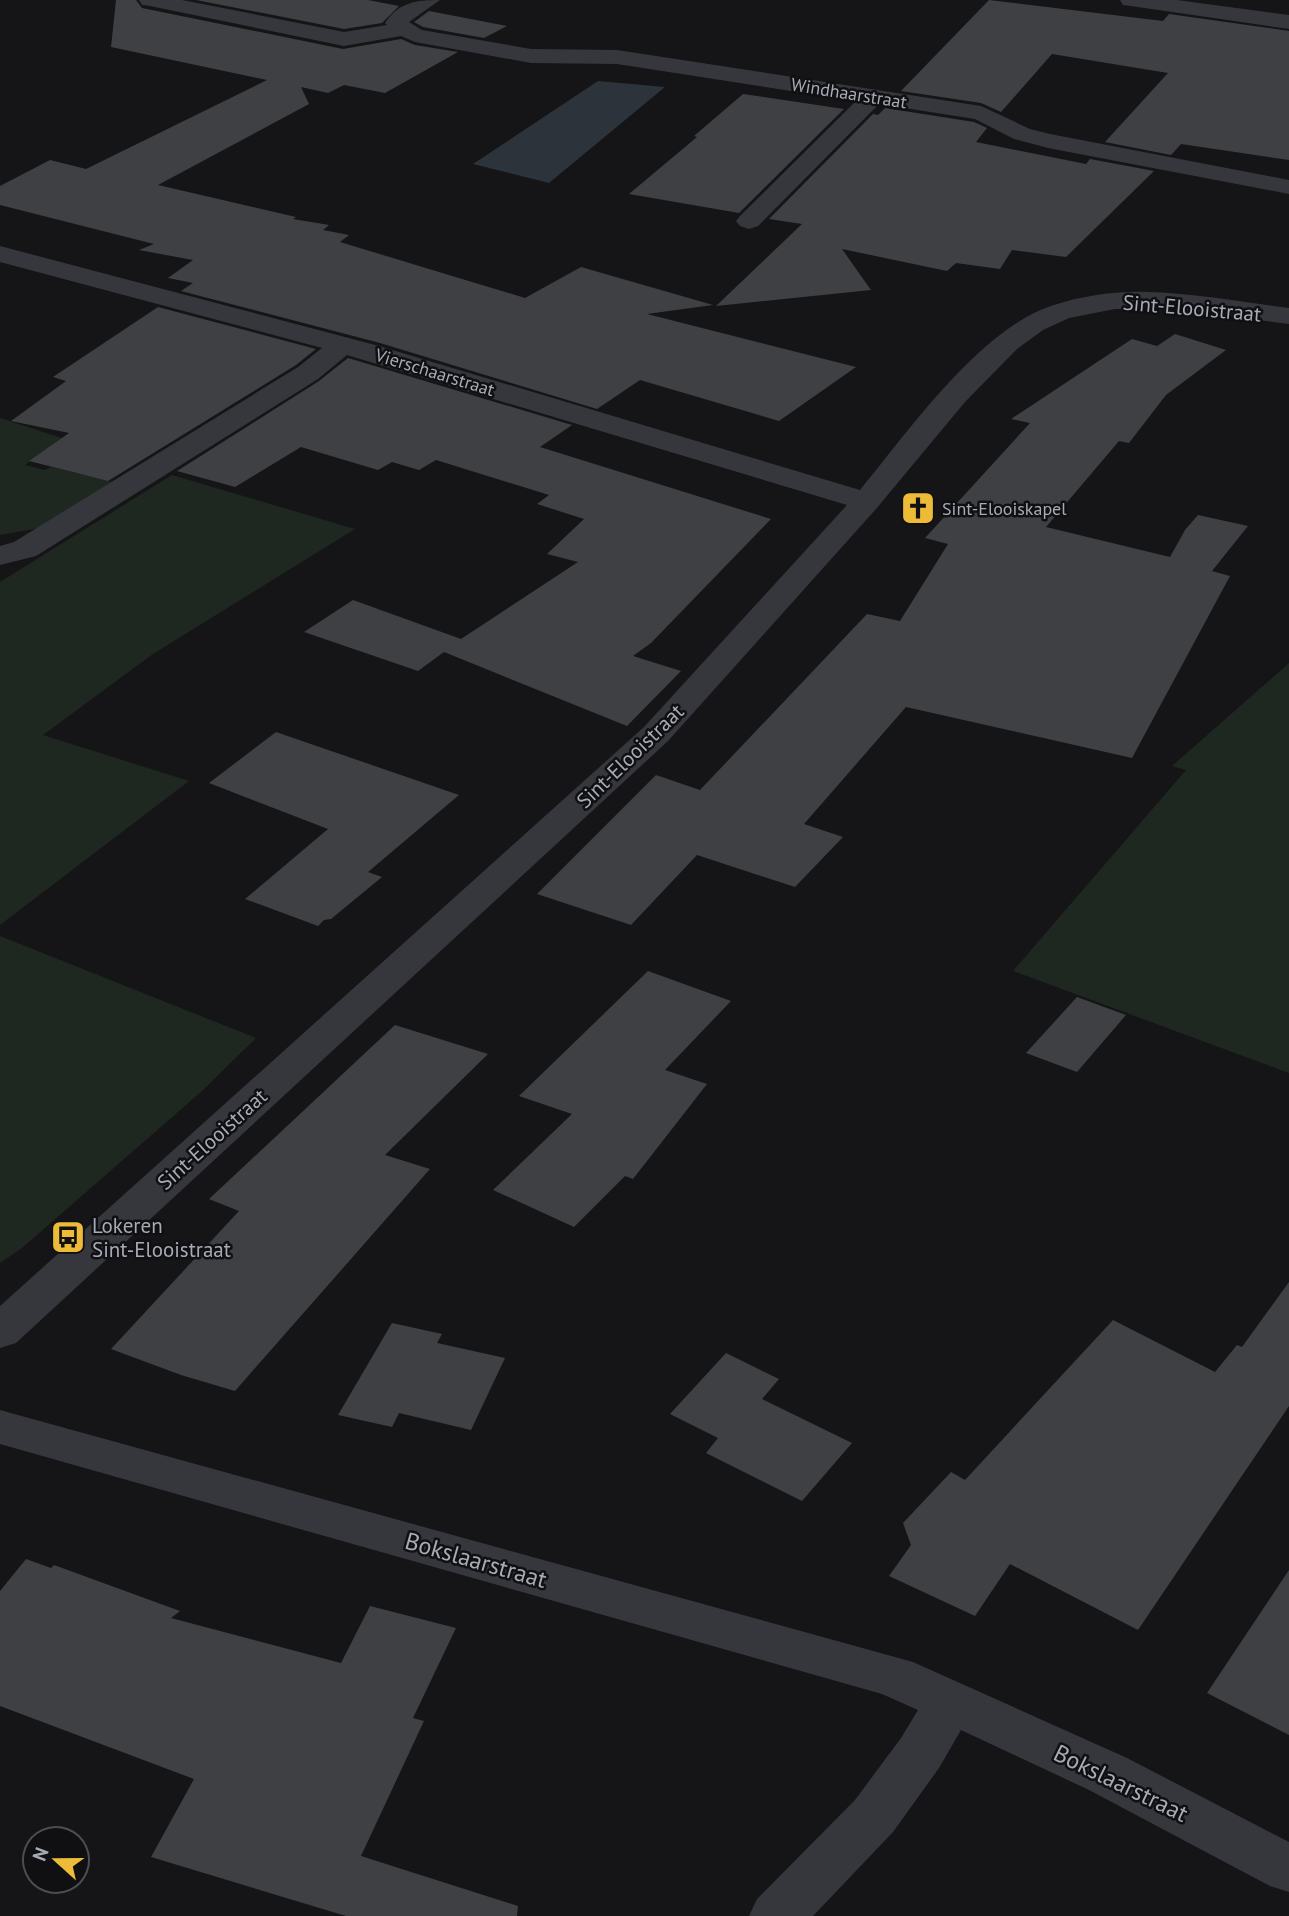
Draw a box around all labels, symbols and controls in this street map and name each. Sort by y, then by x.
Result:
street label: Windhaarstraat [789,73,909,113]
street label: Sint-Elooistraat [1122,289,1262,327]
street label: Vierschaarstraat [372,343,497,401]
church icon: Sint-Elooiskapel [899,489,937,527]
place label: Sint-Elooiskapel [942,497,1067,520]
street label: Sint-Elooistraat [571,698,689,814]
street label: Sint-Elooistraat [151,1083,273,1195]
place label: Lokeren Sint-Elooistraat [92,1212,231,1263]
bus stop icon: Lokeren Sint-Elooistraat [49,1218,87,1256]
street label: Bokslaarstraat [402,1525,550,1595]
street label: Bokslaarstraat [1049,1737,1193,1829]
north arrow [21,1825,91,1895]
text: N [27,1844,54,1864]

